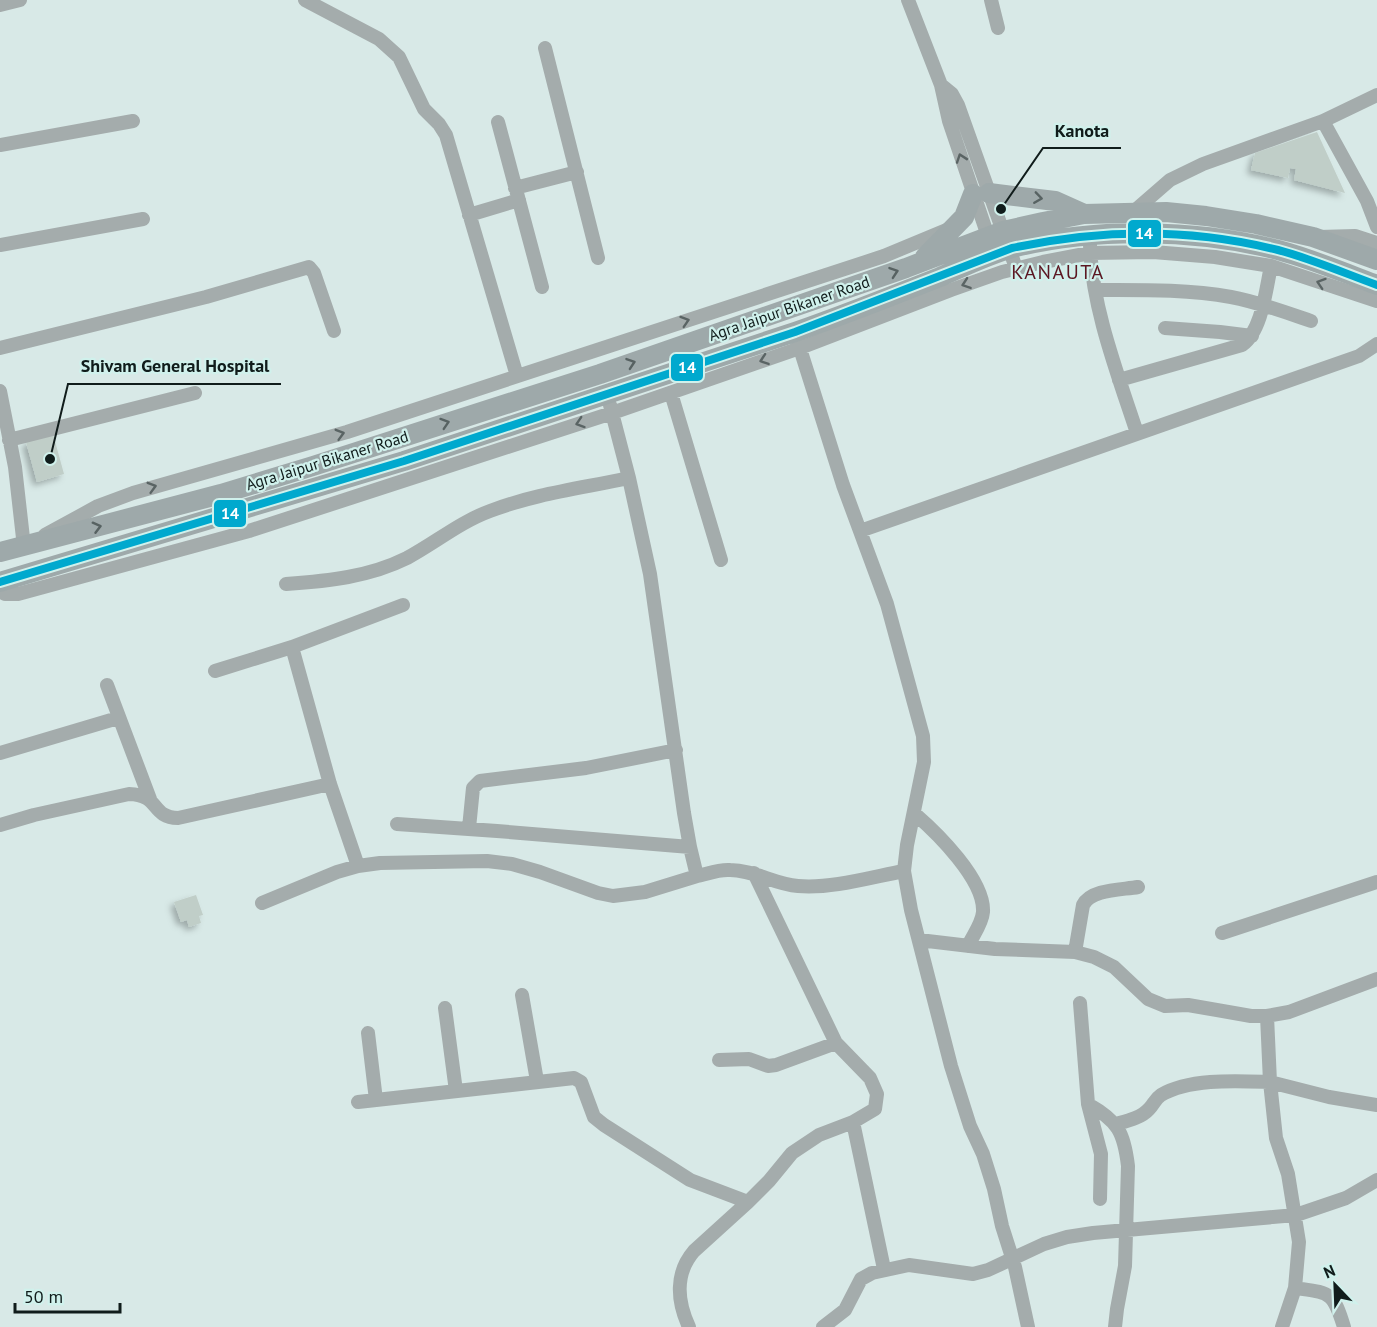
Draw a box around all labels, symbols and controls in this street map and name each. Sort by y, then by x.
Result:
callout: Kanota [1043,112,1121,148]
text: Kanota [1055,119,1109,142]
one-way arrow [956,153,968,163]
one-way arrow [1033,192,1043,204]
line badge: 14 [1127,219,1162,248]
text: 14 [1135,223,1153,243]
district label: KANAUTA [1011,259,1105,285]
one-way arrow [888,267,899,279]
street label: Agra Jaipur Bikaner Road [706,271,872,345]
one-way arrow [961,277,972,290]
one-way arrow [1316,278,1327,290]
one-way arrow [679,316,690,329]
callout: Shivam General Hospital [68,348,281,384]
line badge: 14 [670,353,704,382]
one-way arrow [759,353,770,366]
text: Shivam General Hospital [81,354,270,377]
text: 14 [678,357,696,377]
one-way arrow [625,358,636,371]
one-way arrow [575,416,586,429]
one-way arrow [439,418,450,430]
street label: Agra Jaipur Bikaner Road [243,426,411,494]
one-way arrow [334,429,345,441]
one-way arrow [147,482,157,495]
line badge: 14 [213,499,247,528]
text: 14 [221,503,239,523]
one-way arrow [91,522,102,534]
north arrow [1305,1255,1365,1315]
text: N [1320,1260,1338,1282]
scale bar [15,1276,120,1314]
text: 50 m [24,1285,63,1308]

